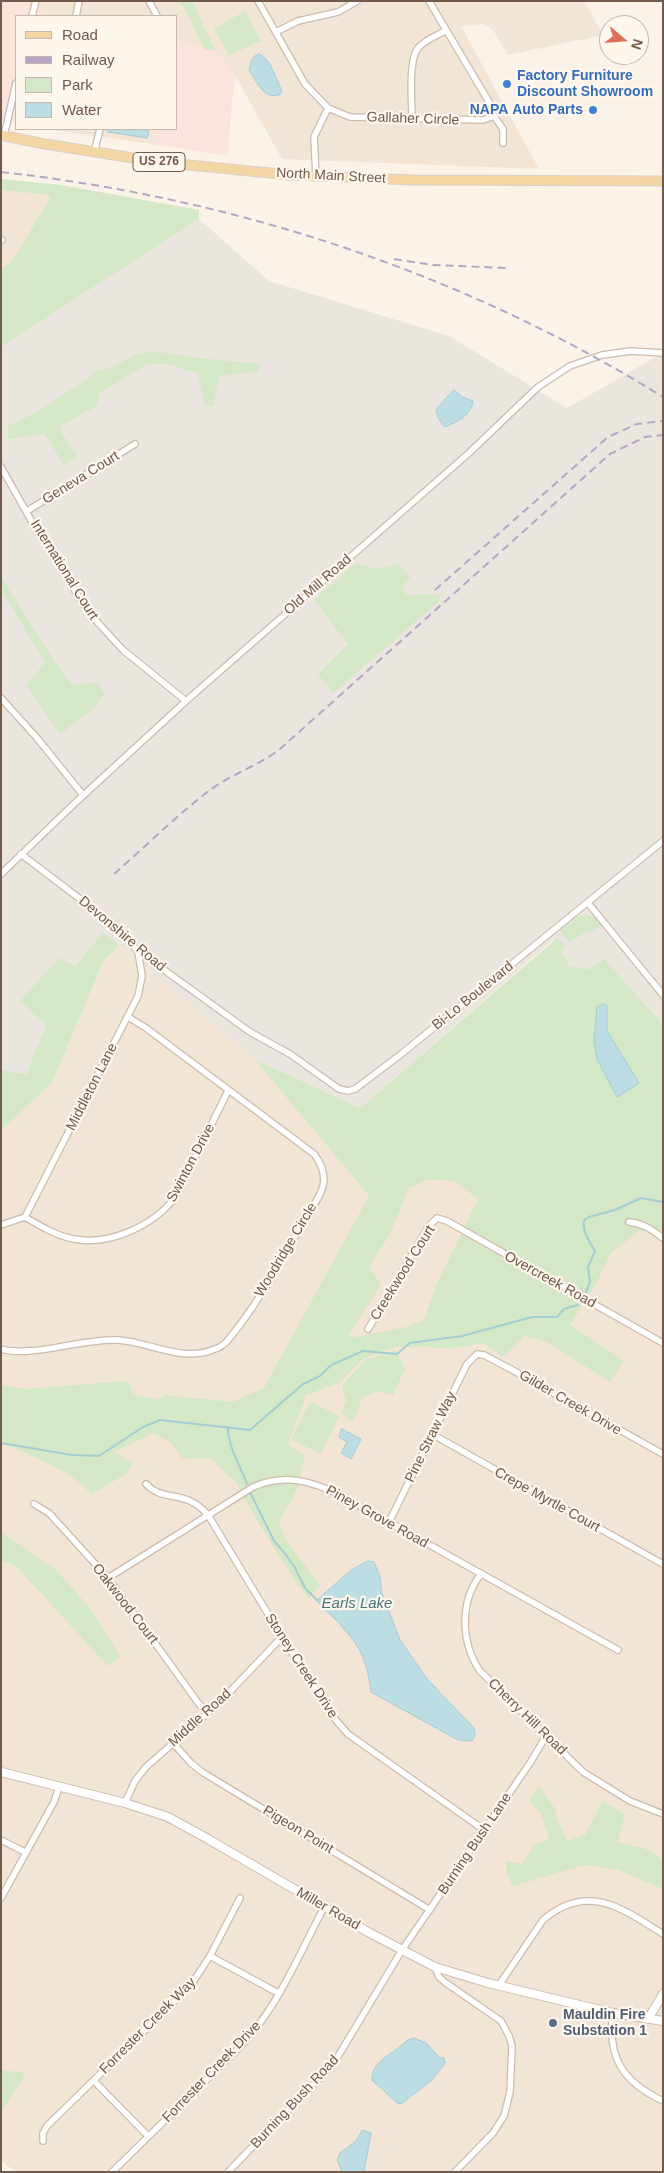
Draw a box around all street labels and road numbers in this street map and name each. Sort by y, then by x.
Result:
street label: Gallaher Circle [366,109,460,129]
road number: US 276 [133,152,185,172]
street label: North Main Street [276,165,386,187]
street label: Geneva Court [40,448,122,508]
street label: International Court [26,517,102,623]
street label: Old Mill Road [281,551,355,619]
street label: Devonshire Road [75,893,169,975]
street label: Bi-Lo Boulevard [429,958,517,1034]
street label: Middleton Lane [63,1041,121,1133]
street label: Swinton Drive [163,1121,219,1205]
street label: Woodridge Circle [251,1200,321,1300]
street label: Creekwood Court [367,1222,439,1324]
street label: Overcreek Road [501,1248,599,1312]
street label: Gilder Creek Drive [516,1367,624,1439]
street label: Pine Straw Way [402,1389,460,1485]
street label: Crepe Myrtle Court [491,1464,603,1536]
street label: Piney Grove Road [323,1482,431,1552]
street label: Oakwood Court [88,1561,162,1647]
street label: Stoney Creek Drive [261,1611,341,1721]
street label: Cherry Hill Road [484,1675,570,1759]
street label: Middle Road [165,1685,235,1751]
street label: Burning Bush Lane [435,1790,515,1898]
street label: Pigeon Point [260,1802,336,1858]
street label: Miller Road [293,1884,363,1934]
street label: Forrester Creek Way [96,1974,200,2078]
street label: Forrester Creek Drive [159,2018,265,2126]
street label: Burning Bush Road [247,2052,343,2152]

